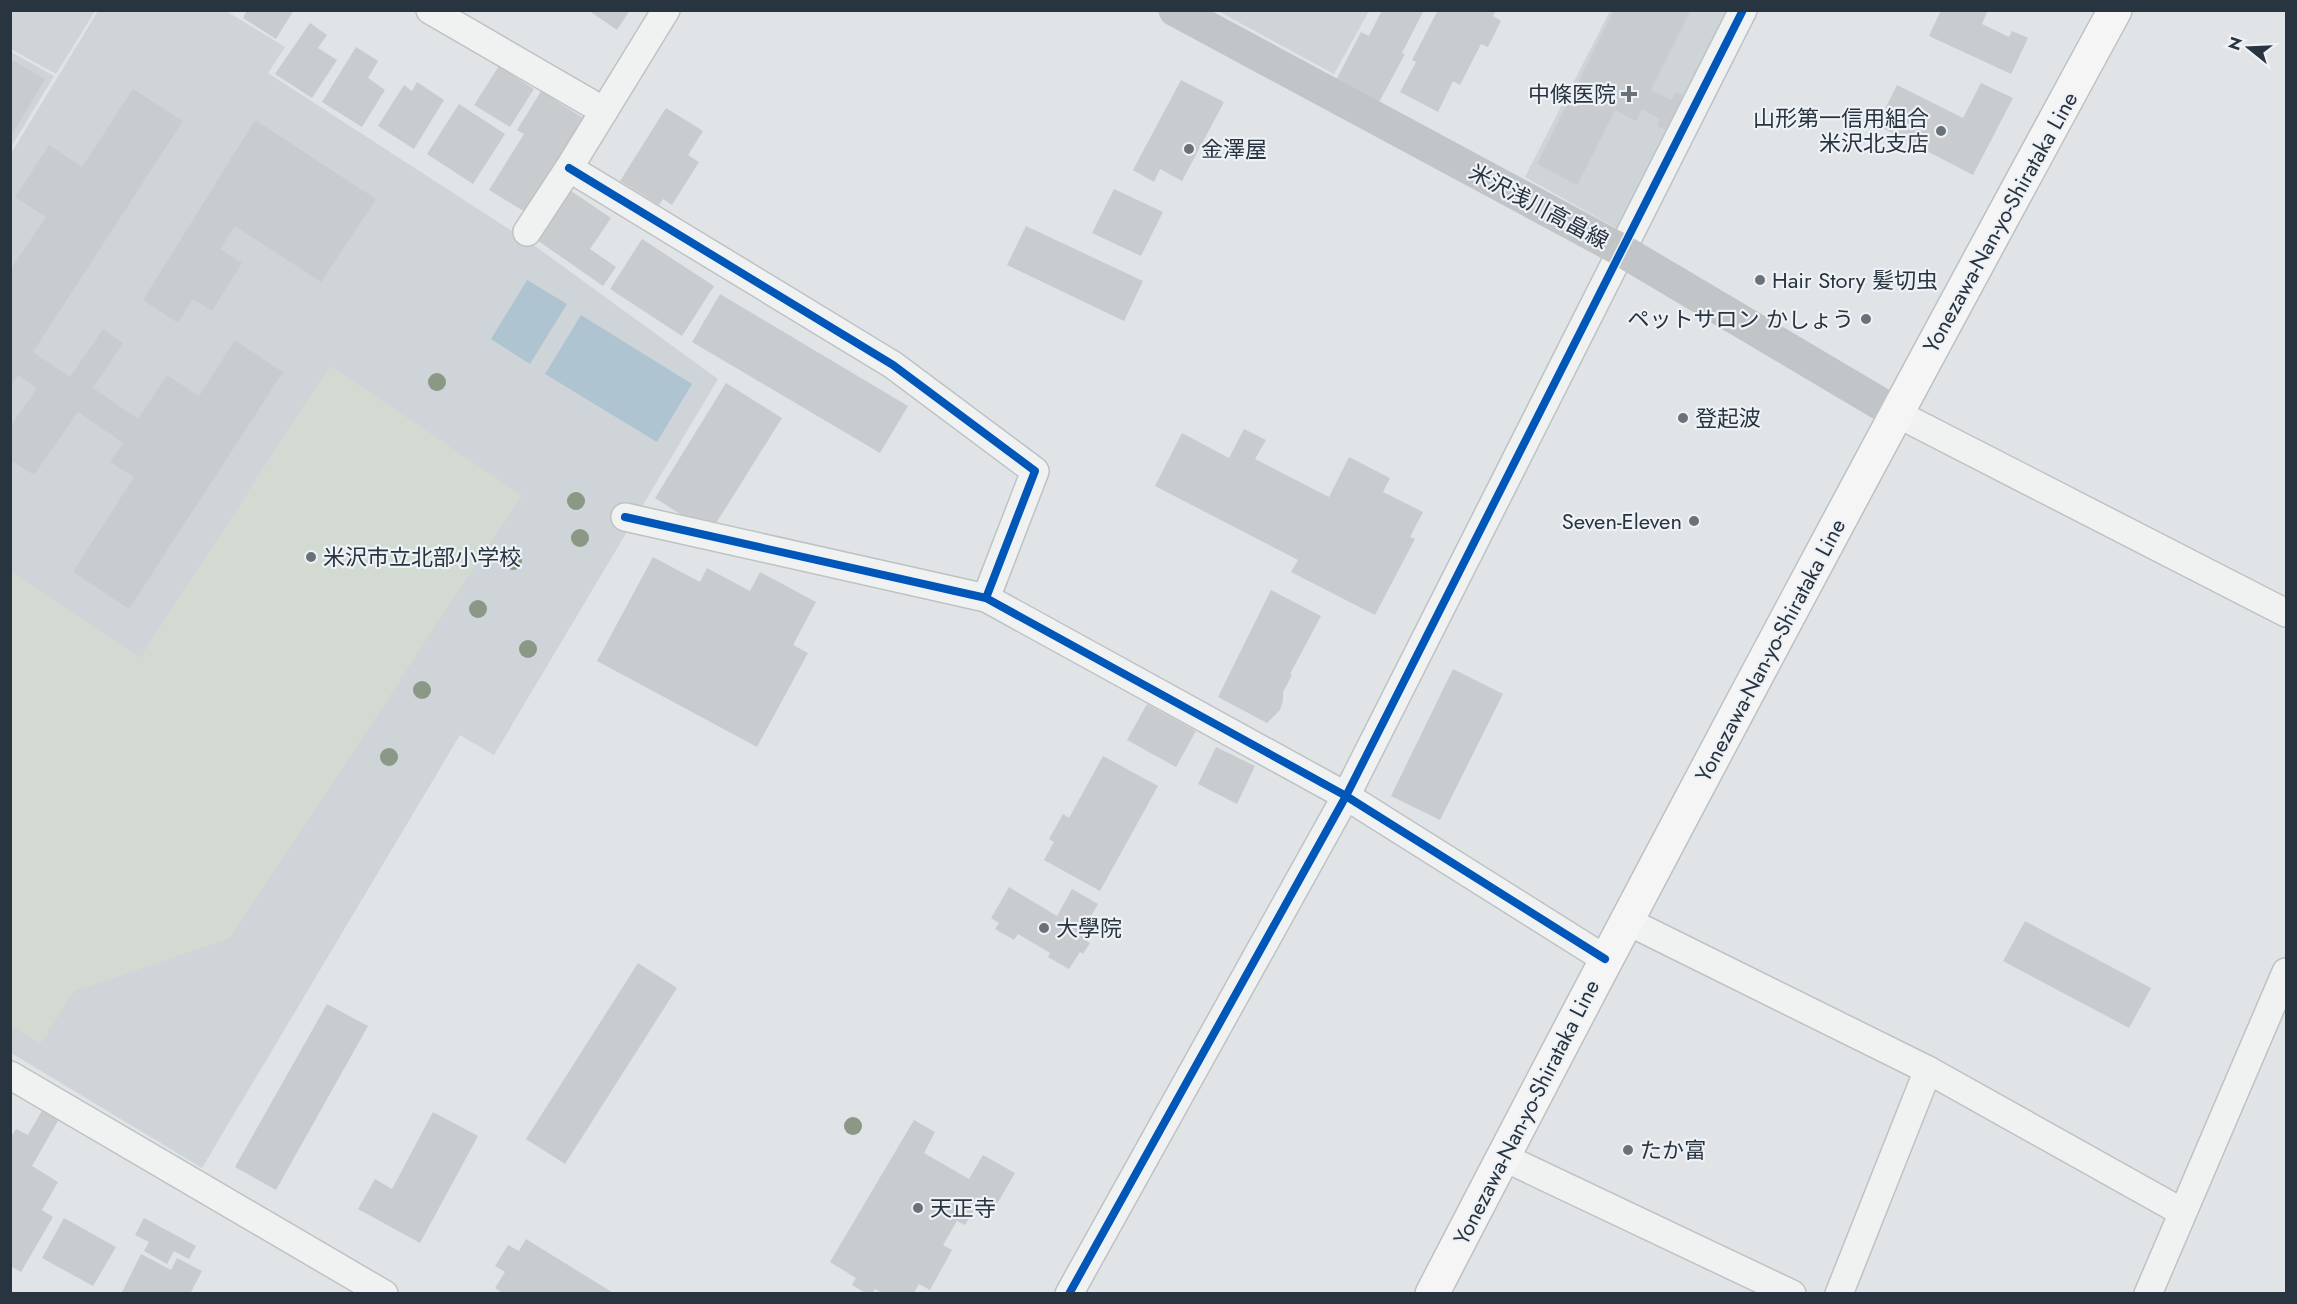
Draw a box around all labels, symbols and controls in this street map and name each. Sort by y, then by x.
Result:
north arrow [2219,18,2279,78]
text: N [2222,34,2248,53]
place label: 中條医院 [1528,78,1616,110]
marker: 中條医院 [1620,85,1638,103]
street label: Yonezawa-Nan-yo-Shirataka Line [1915,86,2085,358]
place label: 山形第一信用組合 米沢北支店 [1753,102,1929,159]
marker: 山形第一信用組合 米沢北支店 [1934,124,1948,138]
place label: 金澤屋 [1201,133,1267,165]
marker: 金澤屋 [1182,142,1196,156]
street label: 米沢浅川高畠線 [1463,156,1615,256]
place label: Hair Story 髪切虫 [1772,264,1938,296]
marker: Hair Story 髪切虫 [1753,273,1767,287]
place label: ペットサロン かしょう [1627,303,1854,335]
marker: ペットサロン かしょう [1859,312,1873,326]
place label: 登起波 [1695,402,1761,434]
marker: 登起波 [1676,411,1690,425]
place label: Seven-Eleven [1562,505,1682,537]
street label: Yonezawa-Nan-yo-Shirataka Line [1687,513,1853,787]
marker: Seven-Eleven [1687,514,1701,528]
place label: 米沢市立北部小学校 [323,541,521,573]
marker: 米沢市立北部小学校 [304,550,318,564]
place label: 大學院 [1056,912,1122,944]
marker: 大學院 [1037,921,1051,935]
street label: Yonezawa-Nan-yo-Shirataka Line [1445,974,1607,1250]
place label: たか富 [1640,1134,1706,1166]
marker: たか富 [1621,1143,1635,1157]
place label: 天正寺 [930,1192,996,1224]
marker: 天正寺 [911,1201,925,1215]

